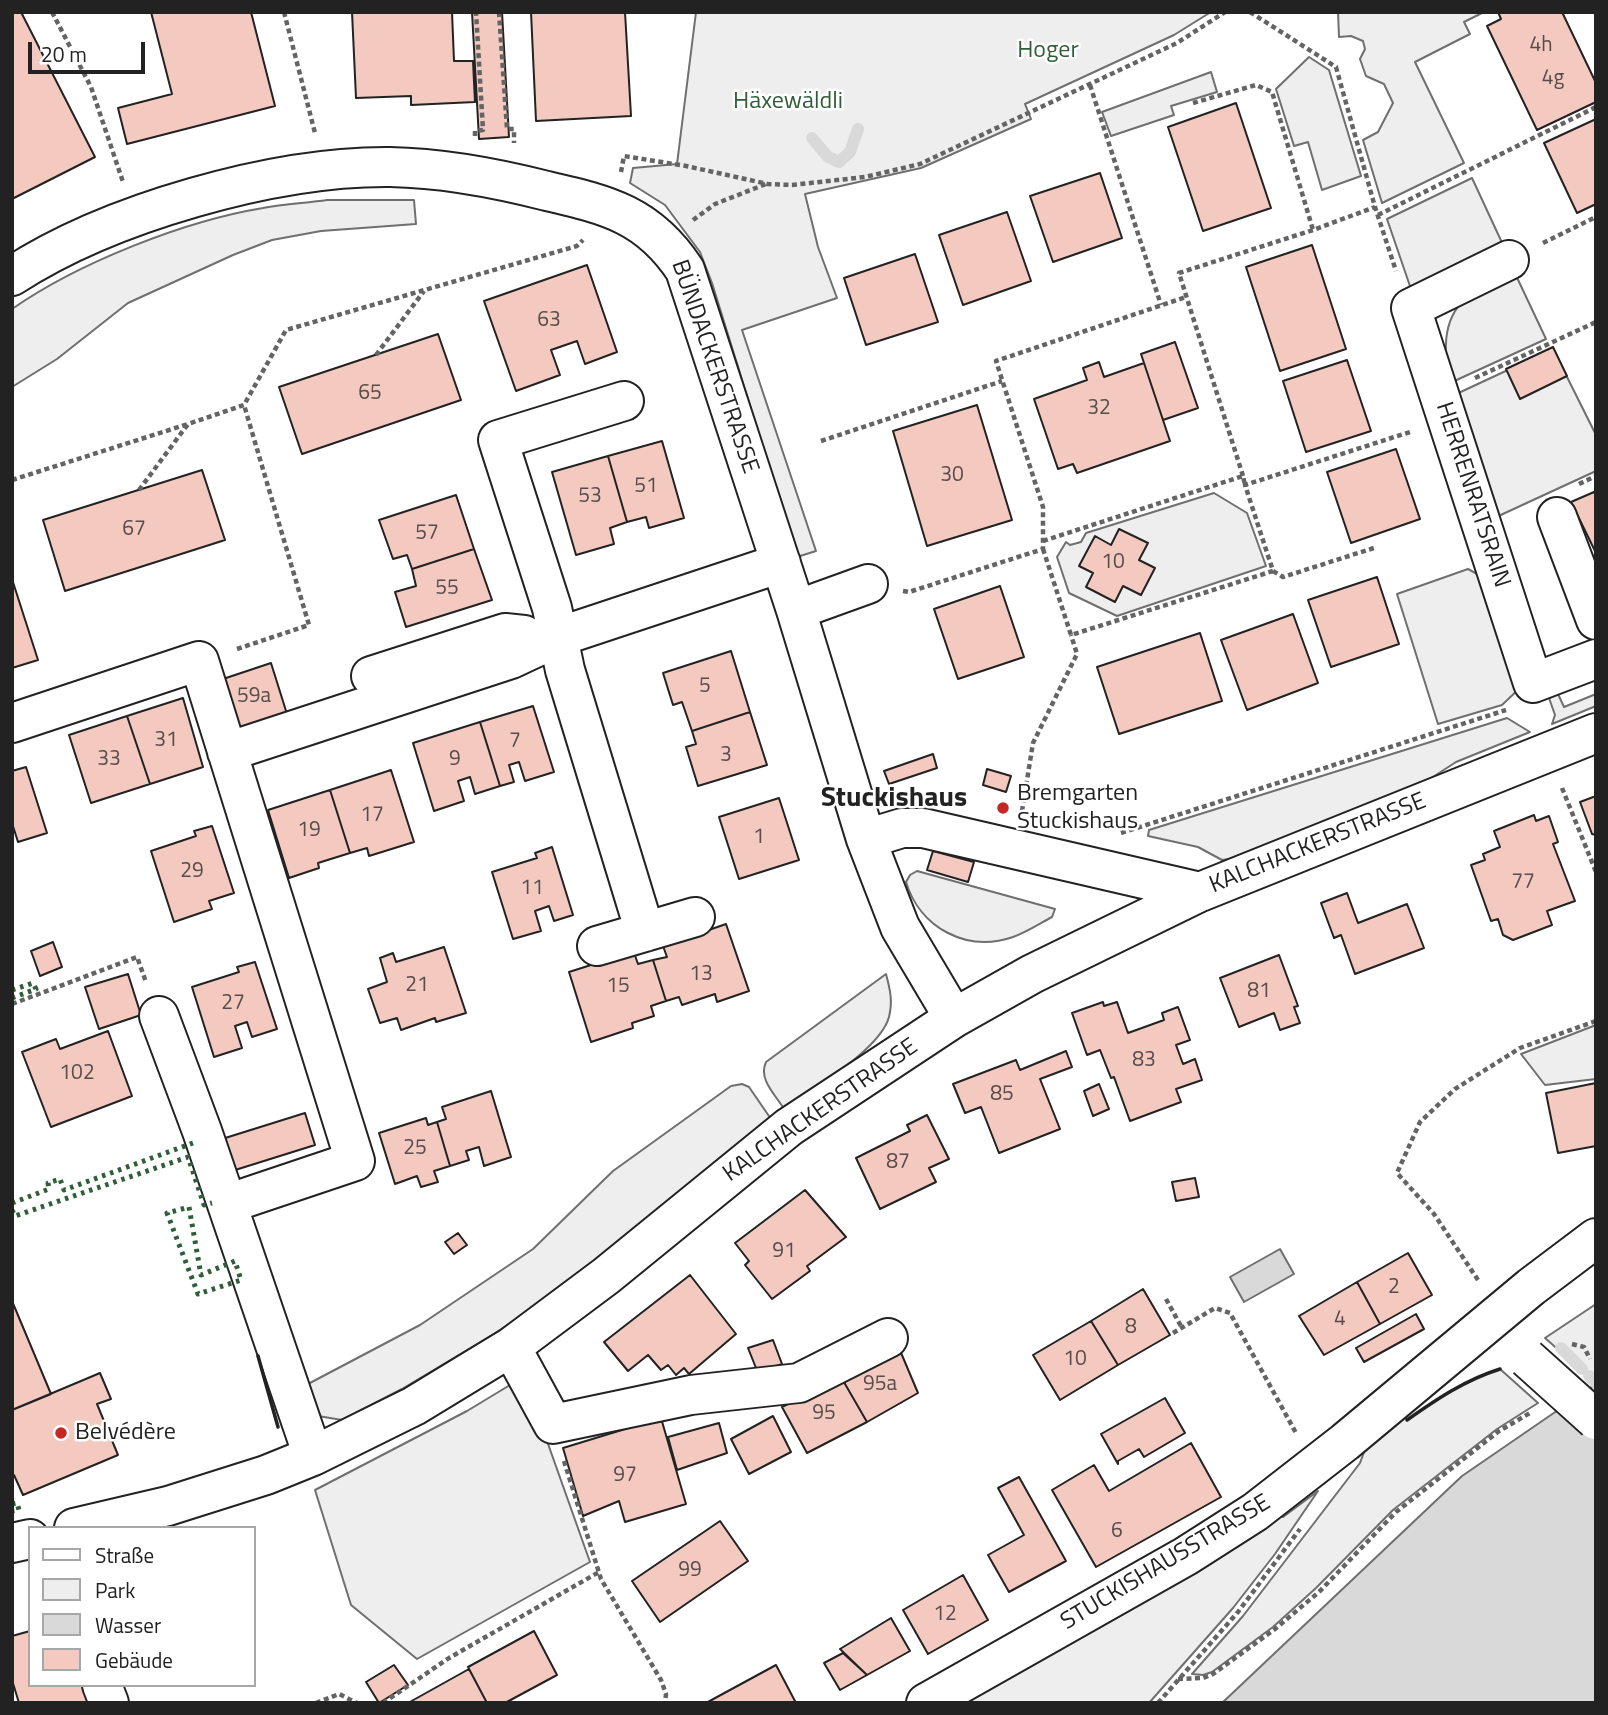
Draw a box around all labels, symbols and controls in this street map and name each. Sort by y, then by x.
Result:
scale bar [32,28,149,72]
house number: 4h [1529,33,1553,59]
park label: Hoger [1017,37,1079,65]
text: 20 m [41,38,87,70]
house number: 4g [1542,66,1564,92]
park label: Häxewäldli [733,88,843,116]
street label: BÜNDACKERSTRASSE [664,256,764,478]
house number: 63 [537,308,561,334]
house number: 65 [358,381,382,407]
house number: 32 [1087,396,1111,422]
street label: HERRENRATSRAIN [1428,399,1516,591]
house number: 30 [940,463,964,489]
house number: 51 [634,474,658,500]
house number: 53 [578,484,602,510]
house number: 67 [122,517,146,543]
house number: 57 [415,521,439,547]
house number: 10 [1101,550,1125,576]
house number: 55 [435,576,459,602]
house number: 5 [699,674,711,700]
house number: 59a [237,684,271,710]
house number: 31 [154,728,178,754]
house number: 7 [509,729,521,755]
house number: 3 [720,743,732,769]
house number: 33 [97,747,121,773]
house number: 9 [449,747,461,773]
place label: Bremgarten Stuckishaus [1017,780,1138,836]
district label: Stuckishaus [821,782,967,816]
street label: KALCHACKERSTRASSE [1206,787,1430,901]
marker: Bremgarten Stuckishaus [995,800,1011,816]
house number: 17 [360,803,384,829]
house number: 19 [297,818,321,844]
house number: 1 [753,825,765,851]
house number: 29 [180,859,204,885]
house number: 77 [1511,870,1535,896]
house number: 11 [520,876,544,902]
house number: 13 [689,962,713,988]
house number: 21 [405,973,429,999]
house number: 15 [606,974,630,1000]
house number: 81 [1247,979,1271,1005]
house number: 27 [221,991,245,1017]
street label: KALCHACKERSTRASSE [718,1033,924,1189]
house number: 83 [1132,1048,1156,1074]
house number: 102 [59,1061,95,1087]
house number: 85 [990,1082,1014,1108]
house number: 25 [403,1136,427,1162]
house number: 87 [886,1150,910,1176]
house number: 91 [772,1239,796,1265]
house number: 2 [1388,1275,1400,1301]
house number: 4 [1334,1307,1346,1333]
house number: 8 [1125,1315,1137,1341]
house number: 10 [1063,1347,1087,1373]
house number: 95a [863,1372,897,1398]
house number: 95 [812,1401,836,1427]
place label: Belvédère [75,1419,176,1447]
marker: Belvédère [53,1425,69,1441]
house number: 97 [613,1463,637,1489]
street label: STUCKISHAUSSTRASSE [1056,1489,1276,1637]
house number: 6 [1111,1519,1123,1545]
legend [28,1526,256,1687]
text: Straße [95,1539,154,1571]
house number: 99 [678,1558,702,1584]
text: Park [95,1574,135,1606]
house number: 12 [933,1602,957,1628]
text: Wasser [95,1609,161,1641]
text: Gebäude [95,1644,173,1676]

